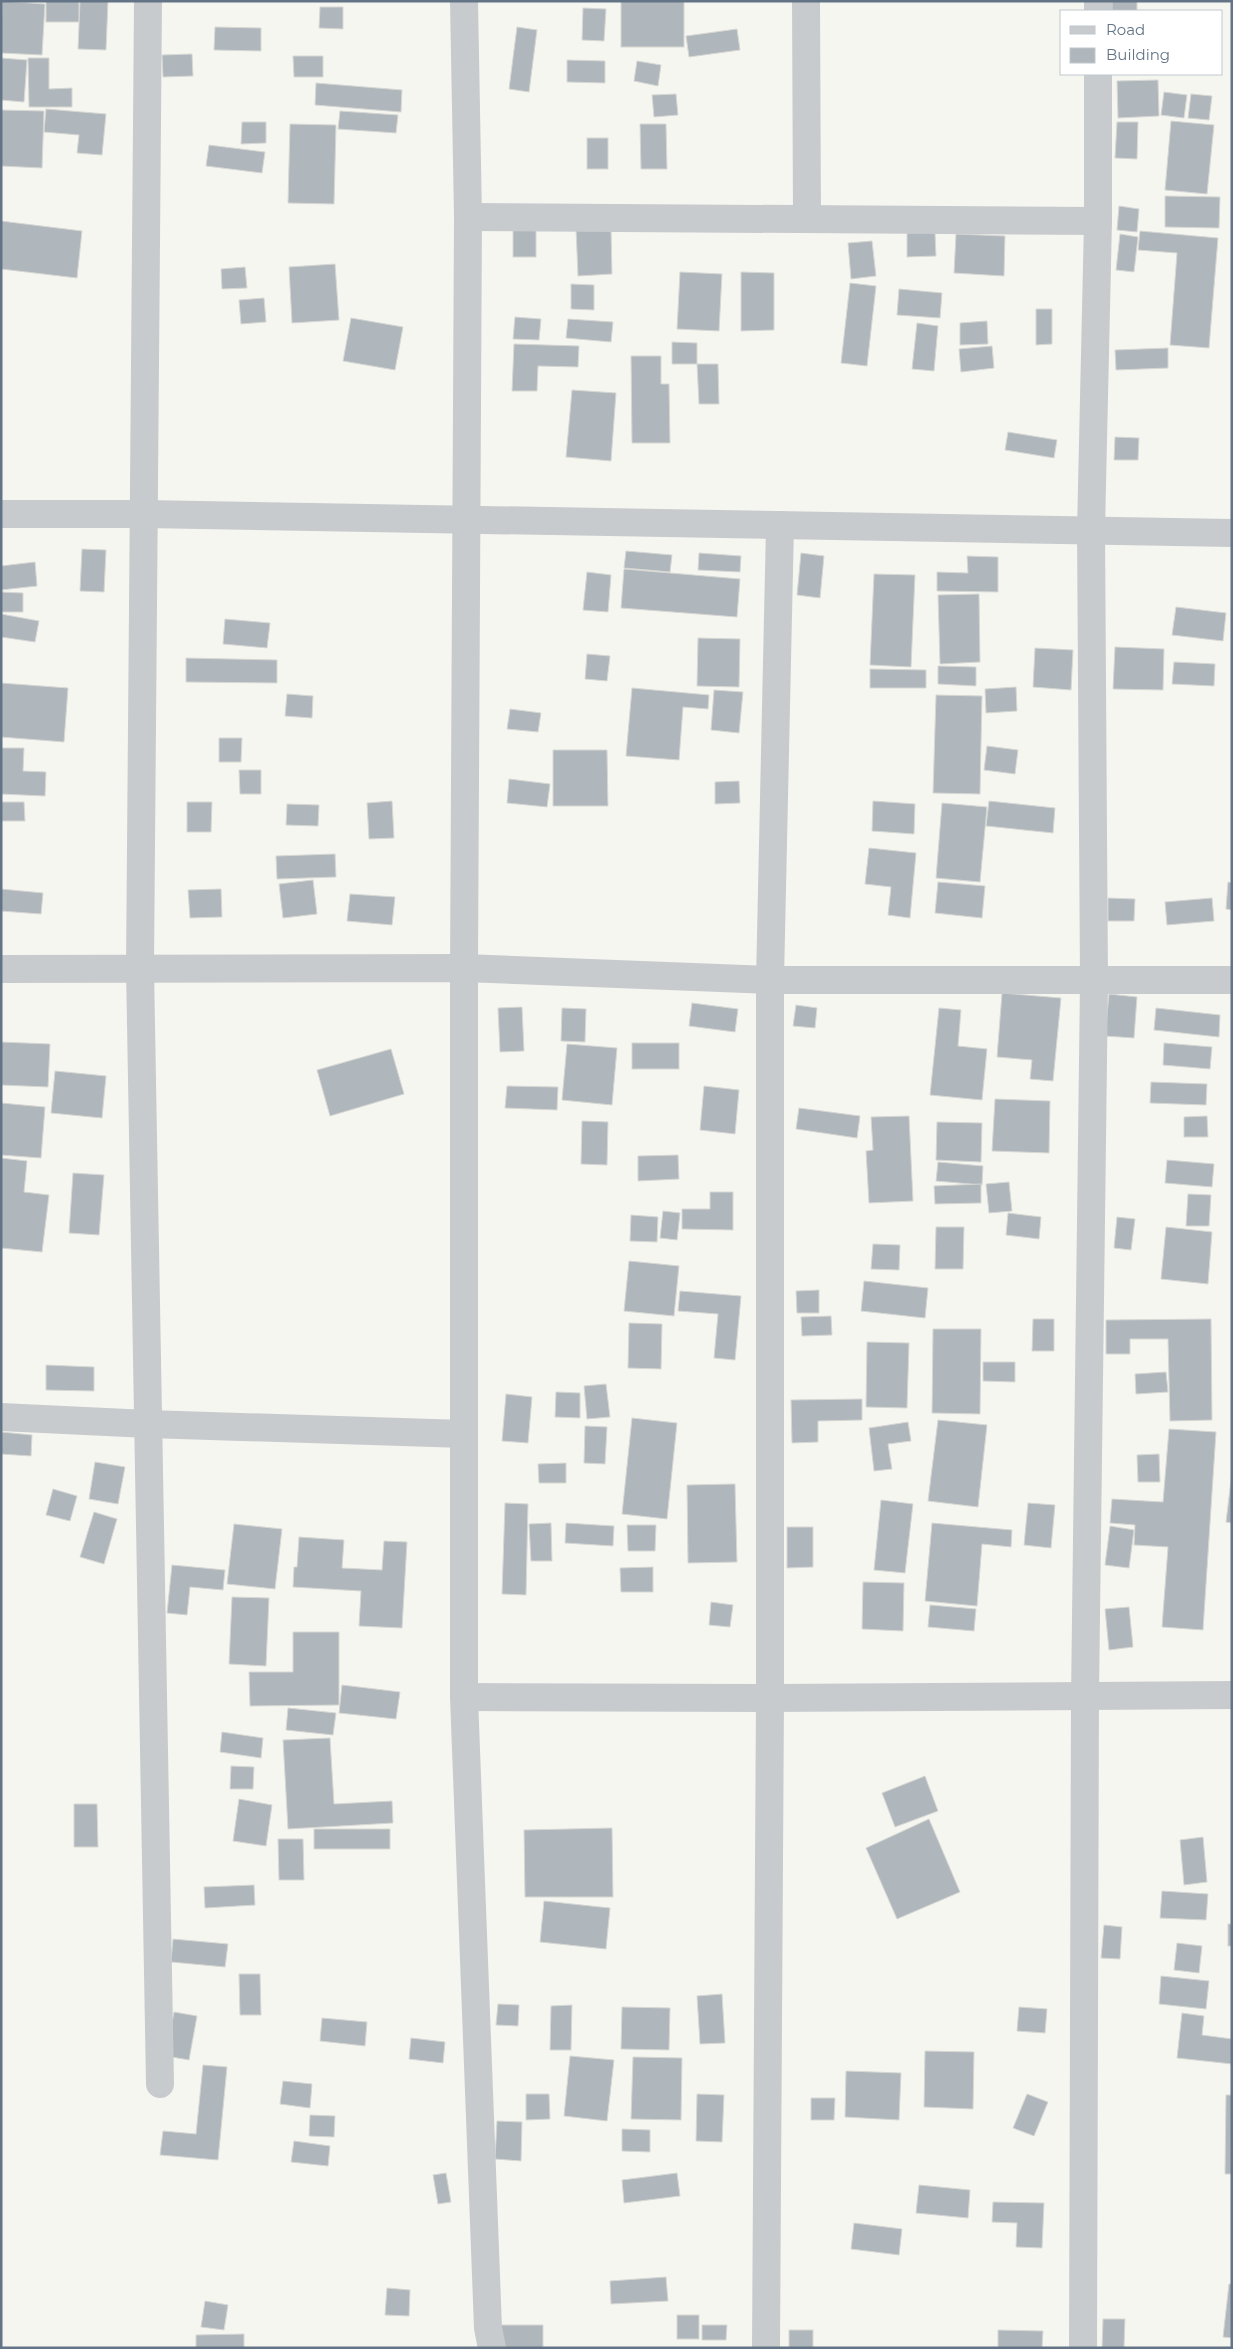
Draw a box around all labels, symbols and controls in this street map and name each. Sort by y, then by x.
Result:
legend [1060,10,1223,75]
text: Road [1106,20,1145,39]
text: Building [1106,45,1170,64]

